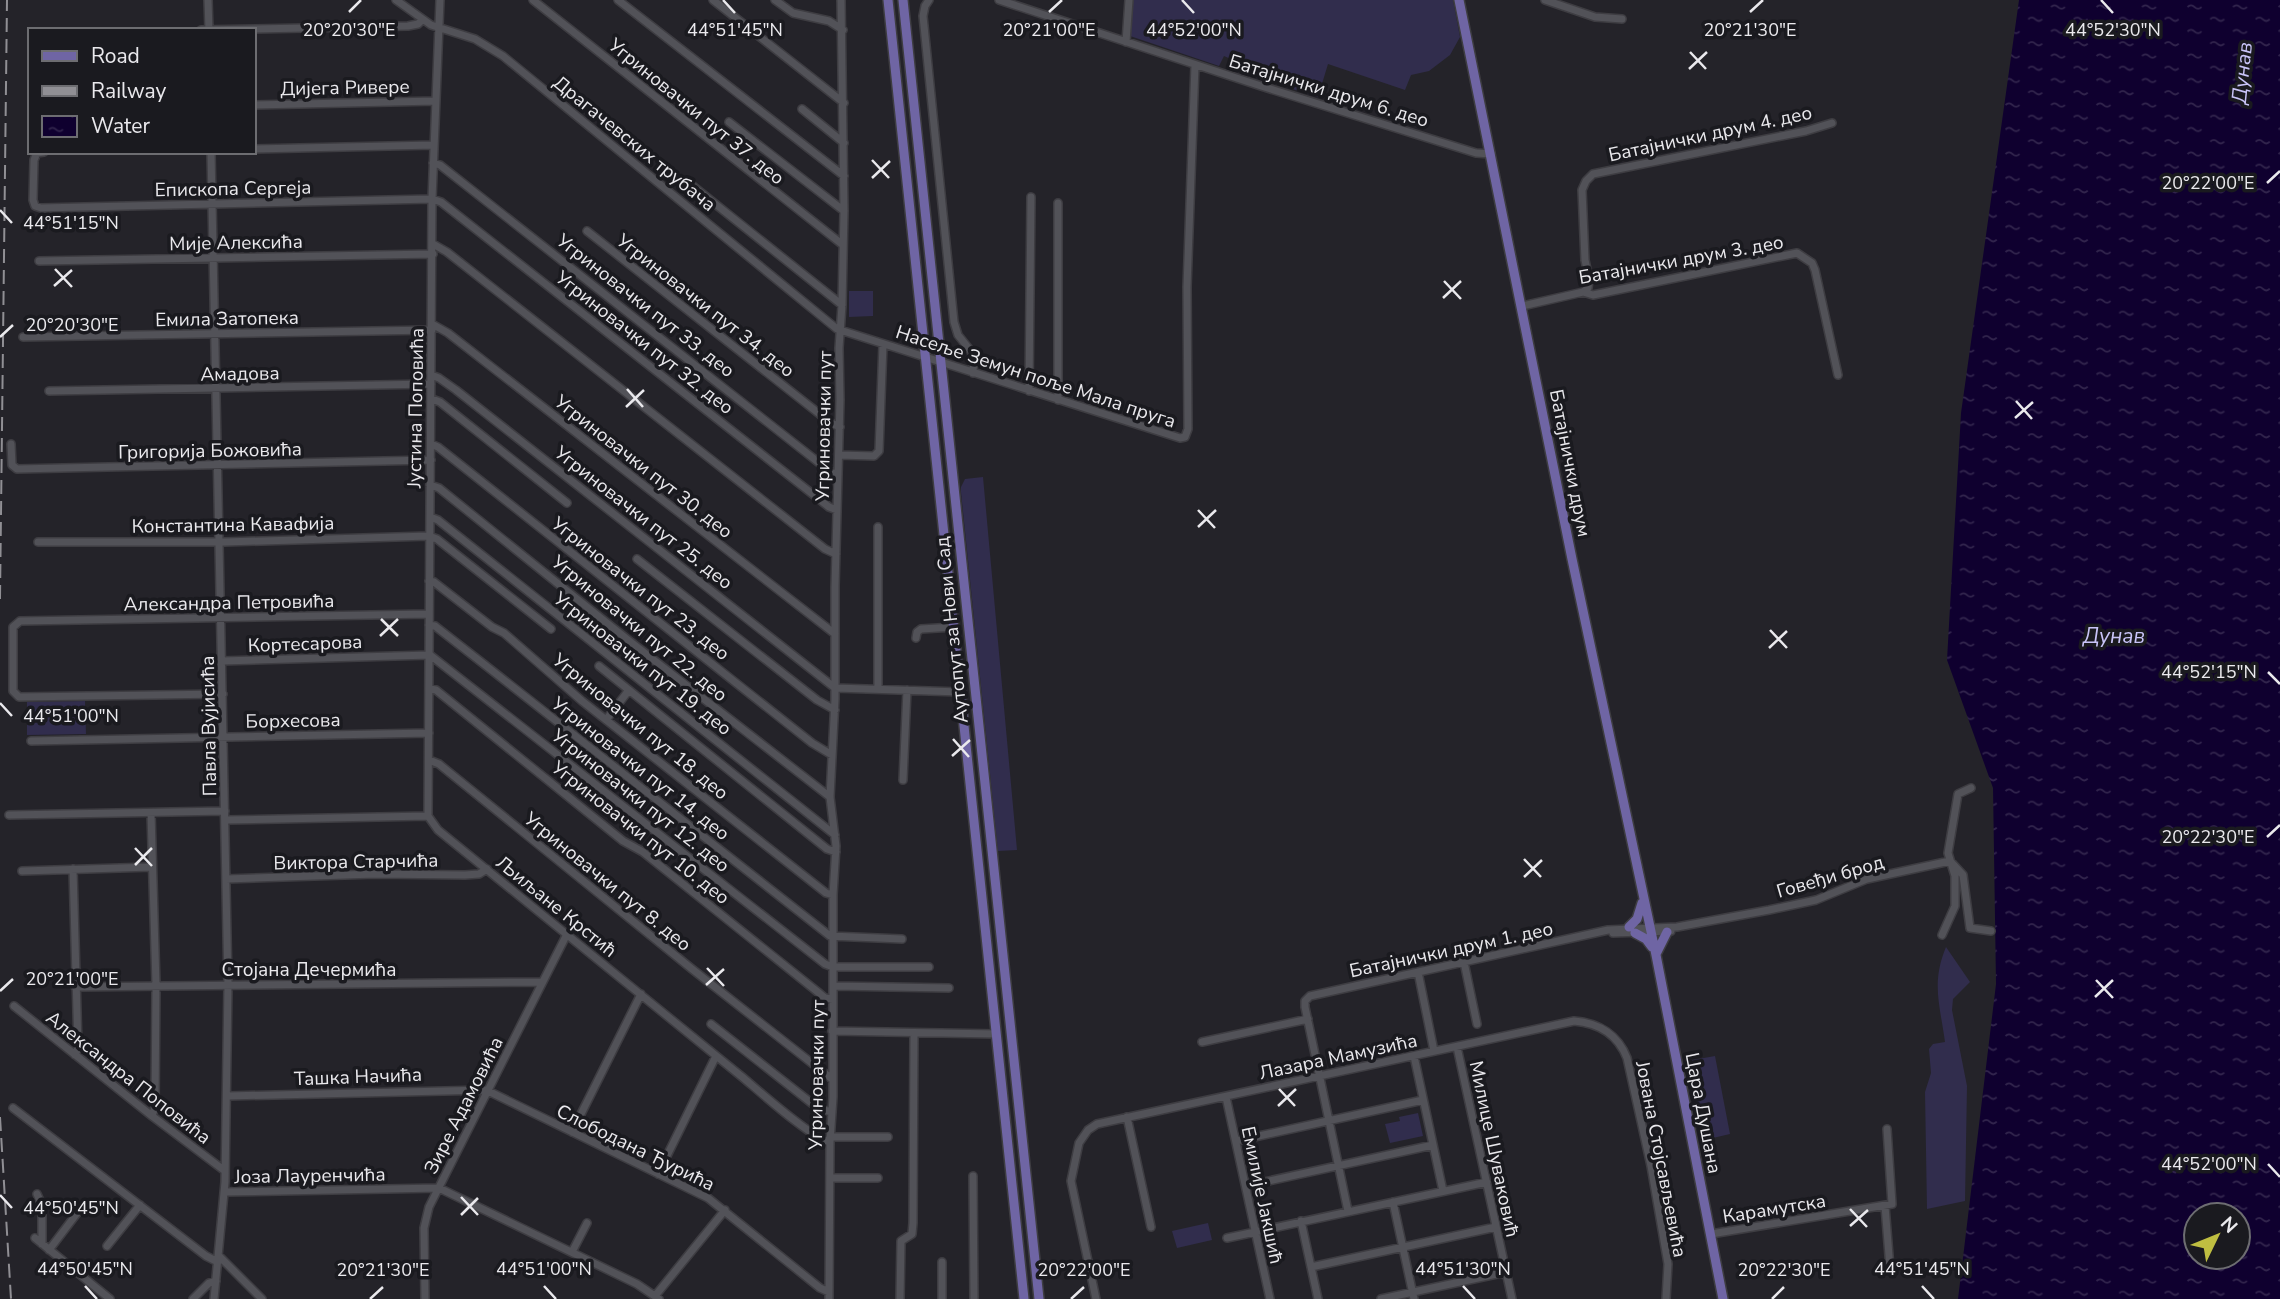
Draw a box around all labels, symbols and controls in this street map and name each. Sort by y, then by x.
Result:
text: 20°20'30"E [303,18,396,42]
text: 44°51'45"N [687,18,783,42]
text: 20°21'00"E [1003,18,1096,42]
text: 44°52'00"N [1146,18,1242,42]
text: 20°21'30"E [1704,18,1797,42]
text: 44°52'30"N [2065,18,2161,42]
legend [28,28,256,154]
street label: Угриновачки пут 37. део [602,32,790,191]
water label: Дунав [2225,41,2259,106]
text: Road [91,42,140,70]
street label: Батајнички друм 6. део [1226,48,1432,134]
street label: Драгачевских трубача [548,70,721,218]
street label: Дијега Ривере [280,74,410,102]
text: Railway [91,77,166,105]
street label: Батајнички друм 4. део [1606,100,1814,168]
text: Water [91,112,150,140]
text: 20°22'00"E [2162,171,2255,195]
street label: Епископа Сергеја [154,175,312,203]
text: 44°51'15"N [23,211,119,235]
street label: Угриновачки пут 33. део [550,227,740,384]
street label: Угриновачки пут 34. део [610,227,800,384]
street label: Мије Алексића [169,229,303,257]
street label: Батајнички друм 3. део [1577,229,1786,291]
street label: Угриновачки пут 32. део [549,264,739,421]
street label: Емила Затопека [155,305,299,333]
text: 20°20'30"E [26,313,119,337]
street label: Насеље Земун поље Мала пруга [892,319,1179,435]
street label: Јустина Поповића [402,328,430,489]
street label: Угриновачки пут [810,350,838,502]
street label: Амадова [200,360,280,388]
street label: Батајнички друм [1543,387,1597,539]
street label: Угриновачки пут 30. део [548,388,738,545]
street label: Григорија Божовића [118,436,302,466]
street label: Угриновачки пут 25. део [548,439,738,596]
street label: Константина Кавафија [131,510,335,540]
street label: Угриновачки пут 23. део [545,510,735,667]
street label: Аутопут за Нови Сад [929,535,975,724]
street label: Угриновачки пут 22. део [545,549,733,708]
street label: Угриновачки пут 19. део [547,585,737,742]
street label: Александра Петровића [123,588,335,618]
water label: Дунав [2082,622,2145,650]
street label: Кортесарова [247,629,363,659]
street label: Угриновачки пут 18. део [546,647,734,806]
street label: Павла Вујисића [195,655,223,797]
text: 44°52'15"N [2161,660,2257,684]
street label: Угриновачки пут 14. део [545,690,735,847]
text: 44°51'00"N [23,704,119,728]
street label: Борхесова [245,707,341,735]
street label: Угриновачки пут 12. део [545,722,735,879]
street label: Угриновачки пут 10. део [545,754,735,911]
street label: Угриновачки пут 8. део [517,806,696,957]
text: 20°22'30"E [2162,825,2255,849]
street label: Виктора Старчића [273,848,439,876]
street label: Говеђи брод [1774,849,1887,905]
street label: Љиљане Крстић [490,850,622,964]
street label: Батајнички друм 1. део [1347,916,1555,984]
street label: Стојана Дечермића [221,957,397,983]
text: 20°21'00"E [26,967,119,991]
street label: Угриновачки пут [803,999,831,1151]
street label: Александра Поповића [40,1005,216,1150]
street label: Лазара Мамузића [1257,1028,1420,1086]
street label: Зире Адамовића [418,1032,510,1179]
street label: Цара Душана [1679,1050,1727,1176]
street label: Јована Стојсављевића [1629,1058,1693,1260]
street label: Милице Шуваковић [1463,1059,1525,1240]
street label: Ташка Начића [294,1062,422,1092]
street label: Слободана Ђурића [552,1098,719,1198]
street label: Емилије Јакшић [1235,1124,1289,1266]
text: 44°52'00"N [2161,1152,2257,1176]
street label: Јоза Лауренчића [233,1162,386,1190]
street label: Карамутска [1721,1188,1828,1230]
text: 44°50'45"N [23,1196,119,1220]
north arrow [2182,1201,2252,1271]
text: N [2214,1211,2243,1239]
text: 44°50'45"N [37,1257,133,1281]
text: 44°51'00"N [496,1257,592,1281]
text: 44°51'30"N [1415,1257,1511,1281]
text: 44°51'45"N [1874,1257,1970,1281]
text: 20°21'30"E [337,1258,430,1282]
text: 20°22'00"E [1038,1258,1131,1282]
text: 20°22'30"E [1738,1258,1831,1282]

